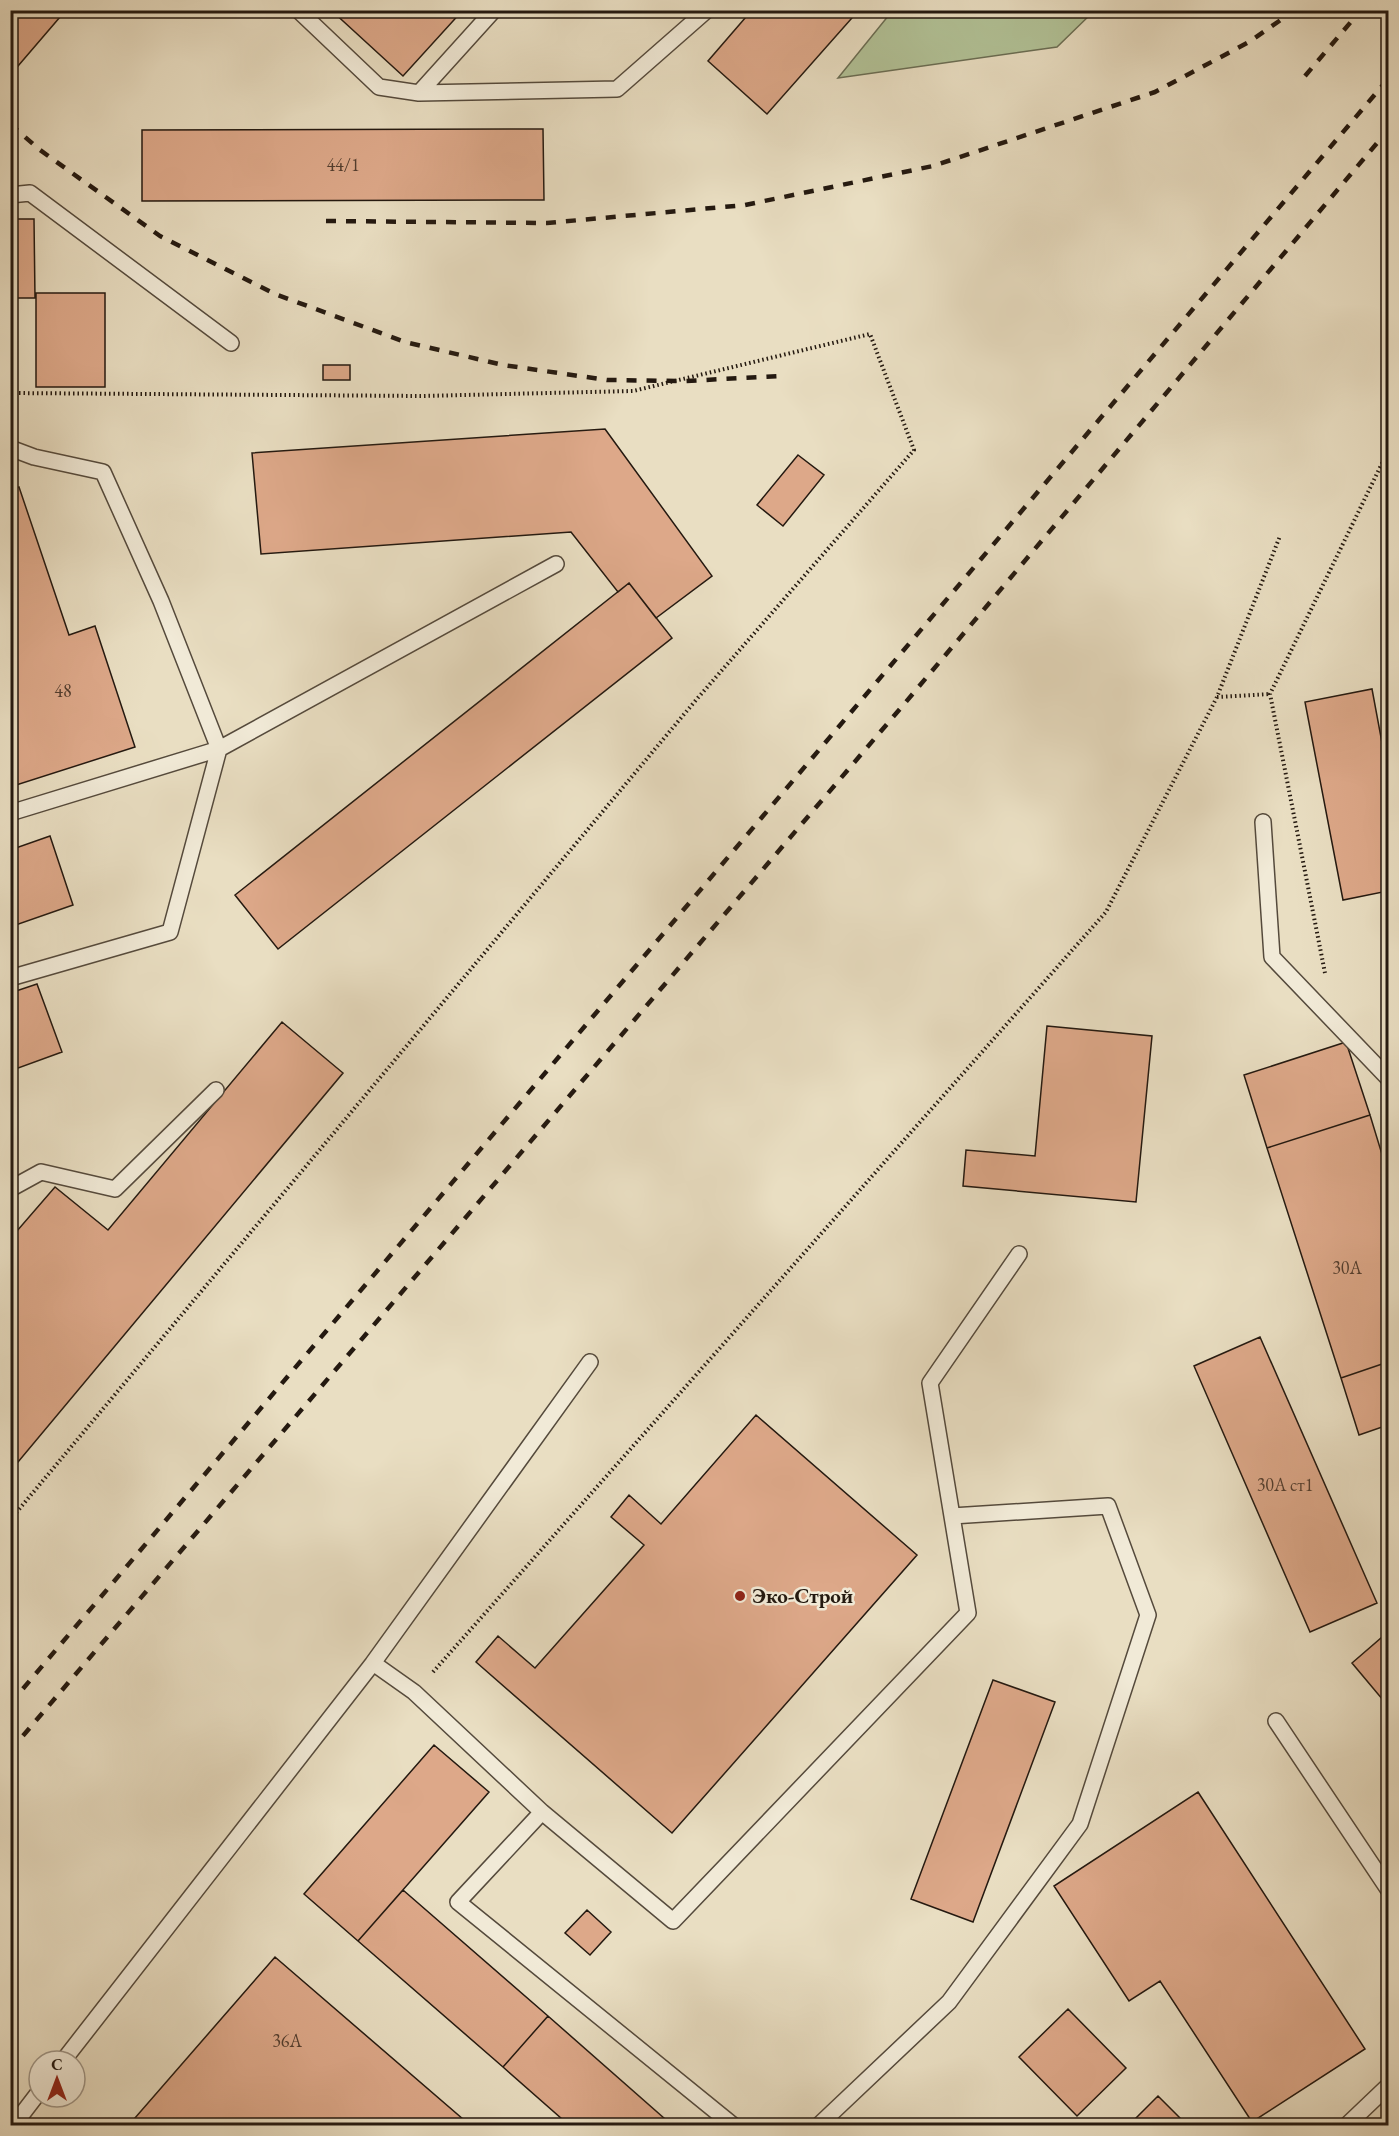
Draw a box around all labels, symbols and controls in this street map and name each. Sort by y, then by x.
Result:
house number: 44/1 [326,153,360,176]
house number: 48 [54,679,72,702]
house number: 30А [1332,1256,1362,1279]
house number: 30А ст1 [1257,1473,1313,1496]
place label: Эко-Строй [752,1582,853,1609]
marker: Эко-Строй [733,1589,747,1603]
house number: 36А [272,2029,302,2052]
north arrow [27,2049,87,2109]
text: С [51,2054,63,2075]

